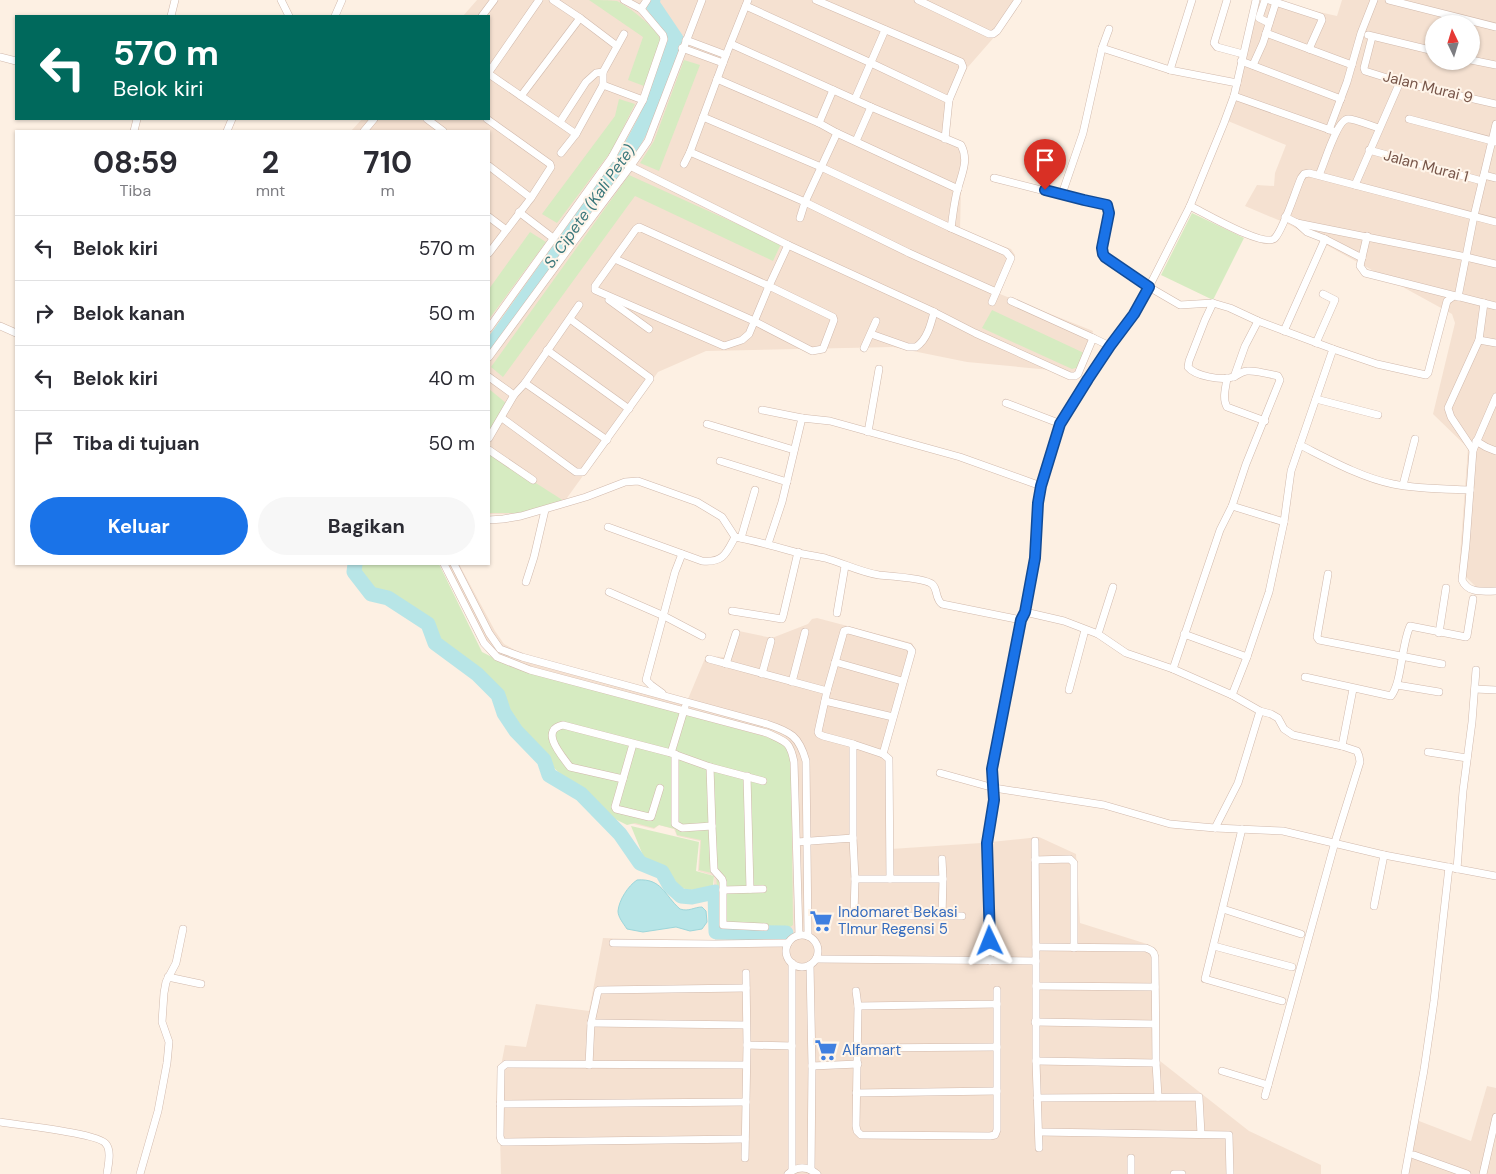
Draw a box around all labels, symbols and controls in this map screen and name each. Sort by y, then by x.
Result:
north arrow [1425,15,1480,70]
map controls [1425,15,1480,70]
text: 570 m [113,30,219,76]
icon: left [30,35,95,100]
street label: Jalan Murai 9 [1381,66,1475,108]
text: Belok kiri [113,74,203,103]
pin [1024,139,1066,190]
water label: S. Cipete (Kali Pete) [539,140,640,272]
text: 08:59 [93,143,178,182]
text: 2 [262,143,279,182]
text: 710 [363,143,412,182]
street label: Jalan Murai 1 [1381,145,1471,187]
icon: arrive [1031,146,1059,174]
text: Tiba [120,180,151,201]
text: mnt [256,180,285,201]
text: m [381,180,395,201]
icon: left [30,234,58,262]
text: Belok kiri [73,236,158,261]
text: 570 m [419,236,475,261]
icon: right [30,299,58,327]
text: Belok kanan [73,301,185,326]
text: 50 m [428,301,475,326]
icon: left [30,364,58,392]
text: Belok kiri [73,366,158,391]
text: 40 m [428,366,475,391]
icon: arrive [30,429,58,457]
text: Tiba di tujuan [73,431,199,456]
text: 50 m [428,431,475,456]
button: Keluar [30,497,248,555]
button: Bagikan [258,497,475,555]
place label: Indomaret Bekasi TImur Regensi 5 [838,902,958,939]
supermarket icon: Indomaret Bekasi TImur Regensi 5 [808,908,834,934]
position arrow [963,914,1015,966]
supermarket icon: Alfamart [813,1037,839,1063]
place label: Alfamart [842,1040,901,1060]

